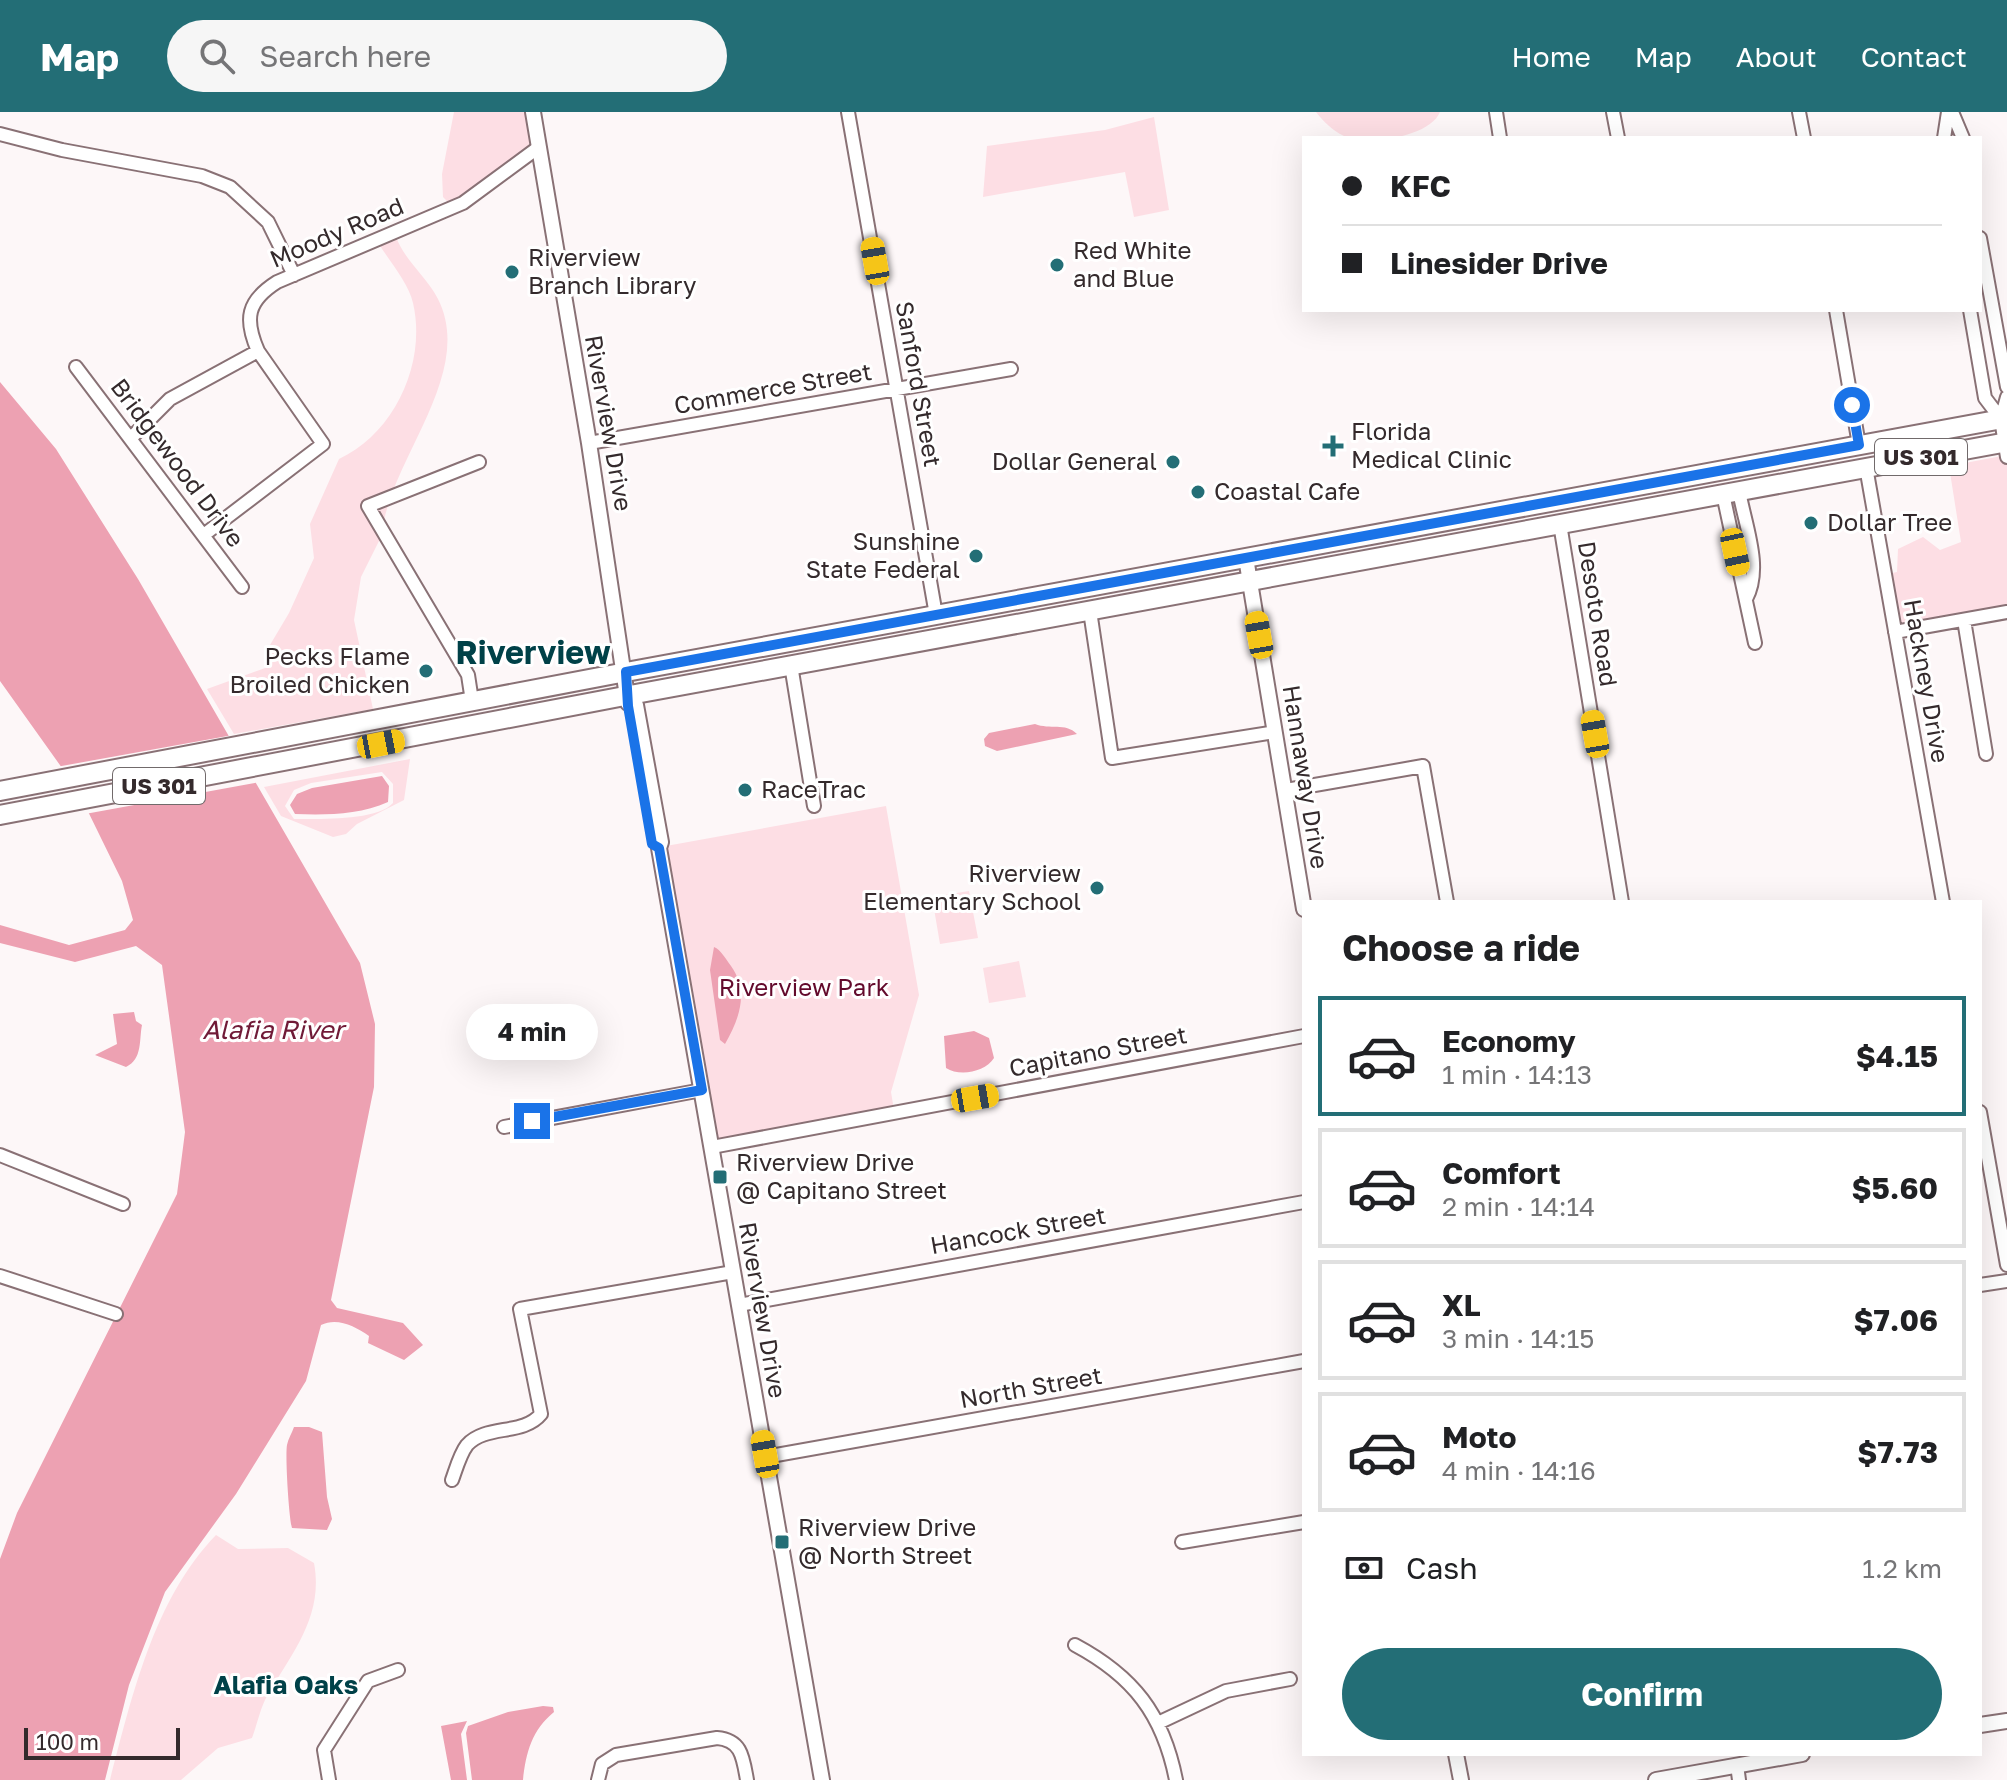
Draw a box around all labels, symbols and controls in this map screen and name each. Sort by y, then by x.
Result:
search box [167,20,727,92]
text: Map [40,34,119,79]
icon: search [195,34,239,78]
text: Search here [259,38,431,74]
text: Home [1512,40,1591,73]
text: Map [1635,40,1692,73]
text: About [1736,40,1817,73]
text: Contact [1861,40,1967,73]
text: KFC [1390,168,1451,204]
street label: Moody Road [265,190,408,273]
car [859,235,891,287]
place label: Red White and Blue [1073,235,1192,292]
place label: Riverview Branch Library [528,242,696,299]
text: Linesider Drive [1390,245,1608,281]
marker: Red White and Blue [1048,256,1066,274]
marker: Riverview Branch Library [503,263,521,281]
street label: Sanford Street [891,299,948,469]
street label: Riverview Drive [580,332,639,513]
street label: Commerce Street [672,356,874,419]
street label: Bridgewood Drive [105,372,251,552]
route start [1834,387,1870,423]
place label: Florida Medical Clinic [1351,416,1512,473]
marker: Florida Medical Clinic [1322,435,1344,457]
road number: US 301 [1875,439,1967,475]
place label: Dollar General [992,446,1157,475]
marker: Dollar General [1164,453,1182,471]
place label: Coastal Cafe [1214,476,1360,505]
marker: Coastal Cafe [1189,483,1207,501]
place label: Dollar Tree [1827,507,1952,536]
marker: Dollar Tree [1802,514,1820,532]
place label: Sunshine State Federal [806,526,960,583]
car [1718,526,1752,578]
street label: Desoto Road [1573,539,1624,688]
marker: Sunshine State Federal [967,547,985,565]
street label: Hackney Drive [1899,597,1956,765]
car [1243,609,1275,661]
district label: Riverview [456,633,611,671]
place label: Pecks Flame Broiled Chicken [229,641,410,698]
marker: Pecks Flame Broiled Chicken [417,662,435,680]
street label: Hannaway Drive [1278,683,1335,871]
car [1579,708,1611,760]
car [355,728,407,760]
road number: US 301 [113,768,205,804]
place label: RaceTrac [761,774,866,803]
marker: RaceTrac [736,781,754,799]
place label: Riverview Elementary School [863,858,1081,915]
marker: Riverview Elementary School [1088,879,1106,897]
text: Choose a ride [1342,926,1580,969]
park label: Riverview Park [719,972,889,1001]
callout: 4 min [466,1005,598,1061]
water label: Alafia River [202,1014,348,1045]
text: 4 min [498,1016,566,1047]
street label: Capitano Street [1006,1019,1189,1082]
icon: car [1346,1020,1418,1092]
text: Economy [1442,1023,1576,1059]
text: $4.15 [1856,1038,1938,1074]
text: 1 min · 14:13 [1442,1059,1592,1090]
car [949,1082,1001,1114]
route end [514,1103,550,1139]
place label: Riverview Drive @ Capitano Street [736,1147,947,1204]
icon: car [1346,1152,1418,1224]
text: Comfort [1442,1155,1561,1191]
marker: Riverview Drive @ Capitano Street [711,1168,729,1186]
text: $5.60 [1851,1170,1938,1206]
text: 2 min · 14:14 [1442,1191,1595,1222]
street label: Hancock Street [928,1200,1108,1259]
street label: Riverview Drive [734,1219,793,1400]
icon: car [1346,1284,1418,1356]
text: XL [1442,1287,1481,1323]
text: $7.06 [1853,1302,1938,1338]
text: 3 min · 14:15 [1442,1323,1594,1354]
street label: North Street [957,1360,1104,1413]
icon: car [1346,1416,1418,1488]
text: Moto [1442,1419,1517,1455]
car [749,1428,781,1480]
text: $7.73 [1857,1434,1938,1470]
text: 4 min · 14:16 [1442,1455,1596,1486]
place label: Riverview Drive @ North Street [798,1512,976,1569]
marker: Riverview Drive @ North Street [773,1533,791,1551]
icon: cash [1342,1546,1386,1590]
text: Cash [1406,1550,1478,1586]
text: 1.2 km [1862,1553,1942,1584]
button: Confirm [1342,1648,1942,1740]
district label: Alafia Oaks [214,1669,358,1700]
scale bar [24,1724,180,1760]
text: 100 m [36,1728,99,1755]

